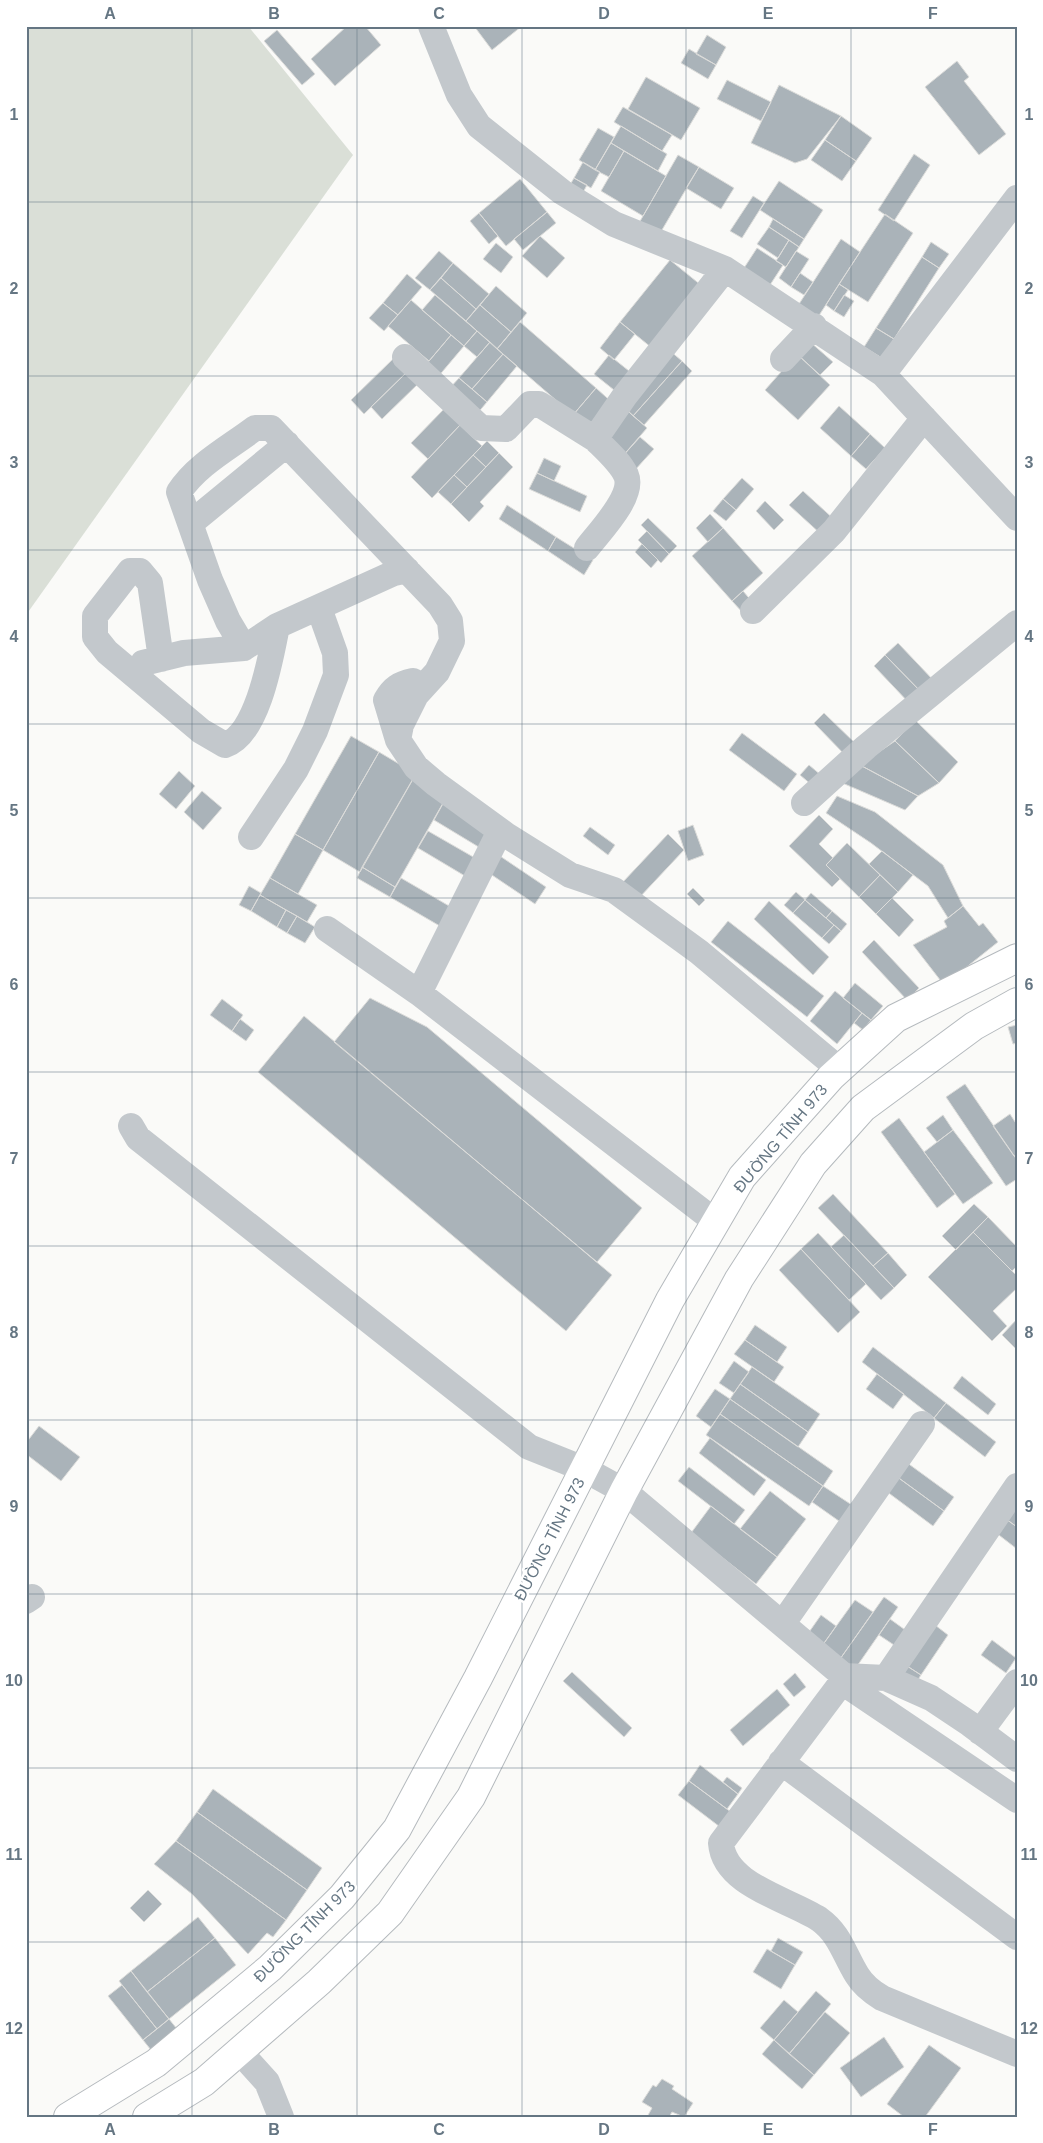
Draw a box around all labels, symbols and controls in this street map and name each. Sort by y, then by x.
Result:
text: A [104,5,116,22]
text: B [268,5,280,22]
text: C [433,5,445,22]
text: D [598,5,610,22]
text: E [763,5,774,22]
text: F [928,5,938,22]
text: 1 [10,106,19,123]
text: 1 [1025,106,1034,123]
text: 2 [10,280,19,297]
text: 2 [1025,280,1034,297]
text: 3 [10,454,19,471]
text: 3 [1025,454,1034,471]
text: 4 [10,628,19,645]
text: 4 [1025,628,1034,645]
text: 5 [10,802,19,819]
text: 5 [1025,802,1034,819]
text: 6 [10,976,19,993]
text: 6 [1025,976,1034,993]
street label: ĐƯỜNG TỈNH 973 [730,1080,831,1196]
text: 7 [10,1150,19,1167]
text: 7 [1025,1150,1034,1167]
text: 8 [10,1324,19,1341]
text: 8 [1025,1324,1034,1341]
street label: ĐƯỜNG TỈNH 973 [510,1474,588,1603]
text: 9 [10,1498,19,1515]
text: 9 [1025,1498,1034,1515]
text: 10 [5,1672,23,1689]
text: 10 [1020,1672,1038,1689]
text: 11 [6,1846,23,1863]
text: 11 [1021,1846,1038,1863]
street label: ĐƯỜNG TỈNH 973 [250,1877,358,1985]
text: 12 [5,2020,23,2037]
text: 12 [1020,2020,1038,2037]
text: A [104,2121,116,2138]
text: B [268,2121,280,2138]
text: C [433,2121,445,2138]
text: D [598,2121,610,2138]
text: E [763,2121,774,2138]
text: F [928,2121,938,2138]

